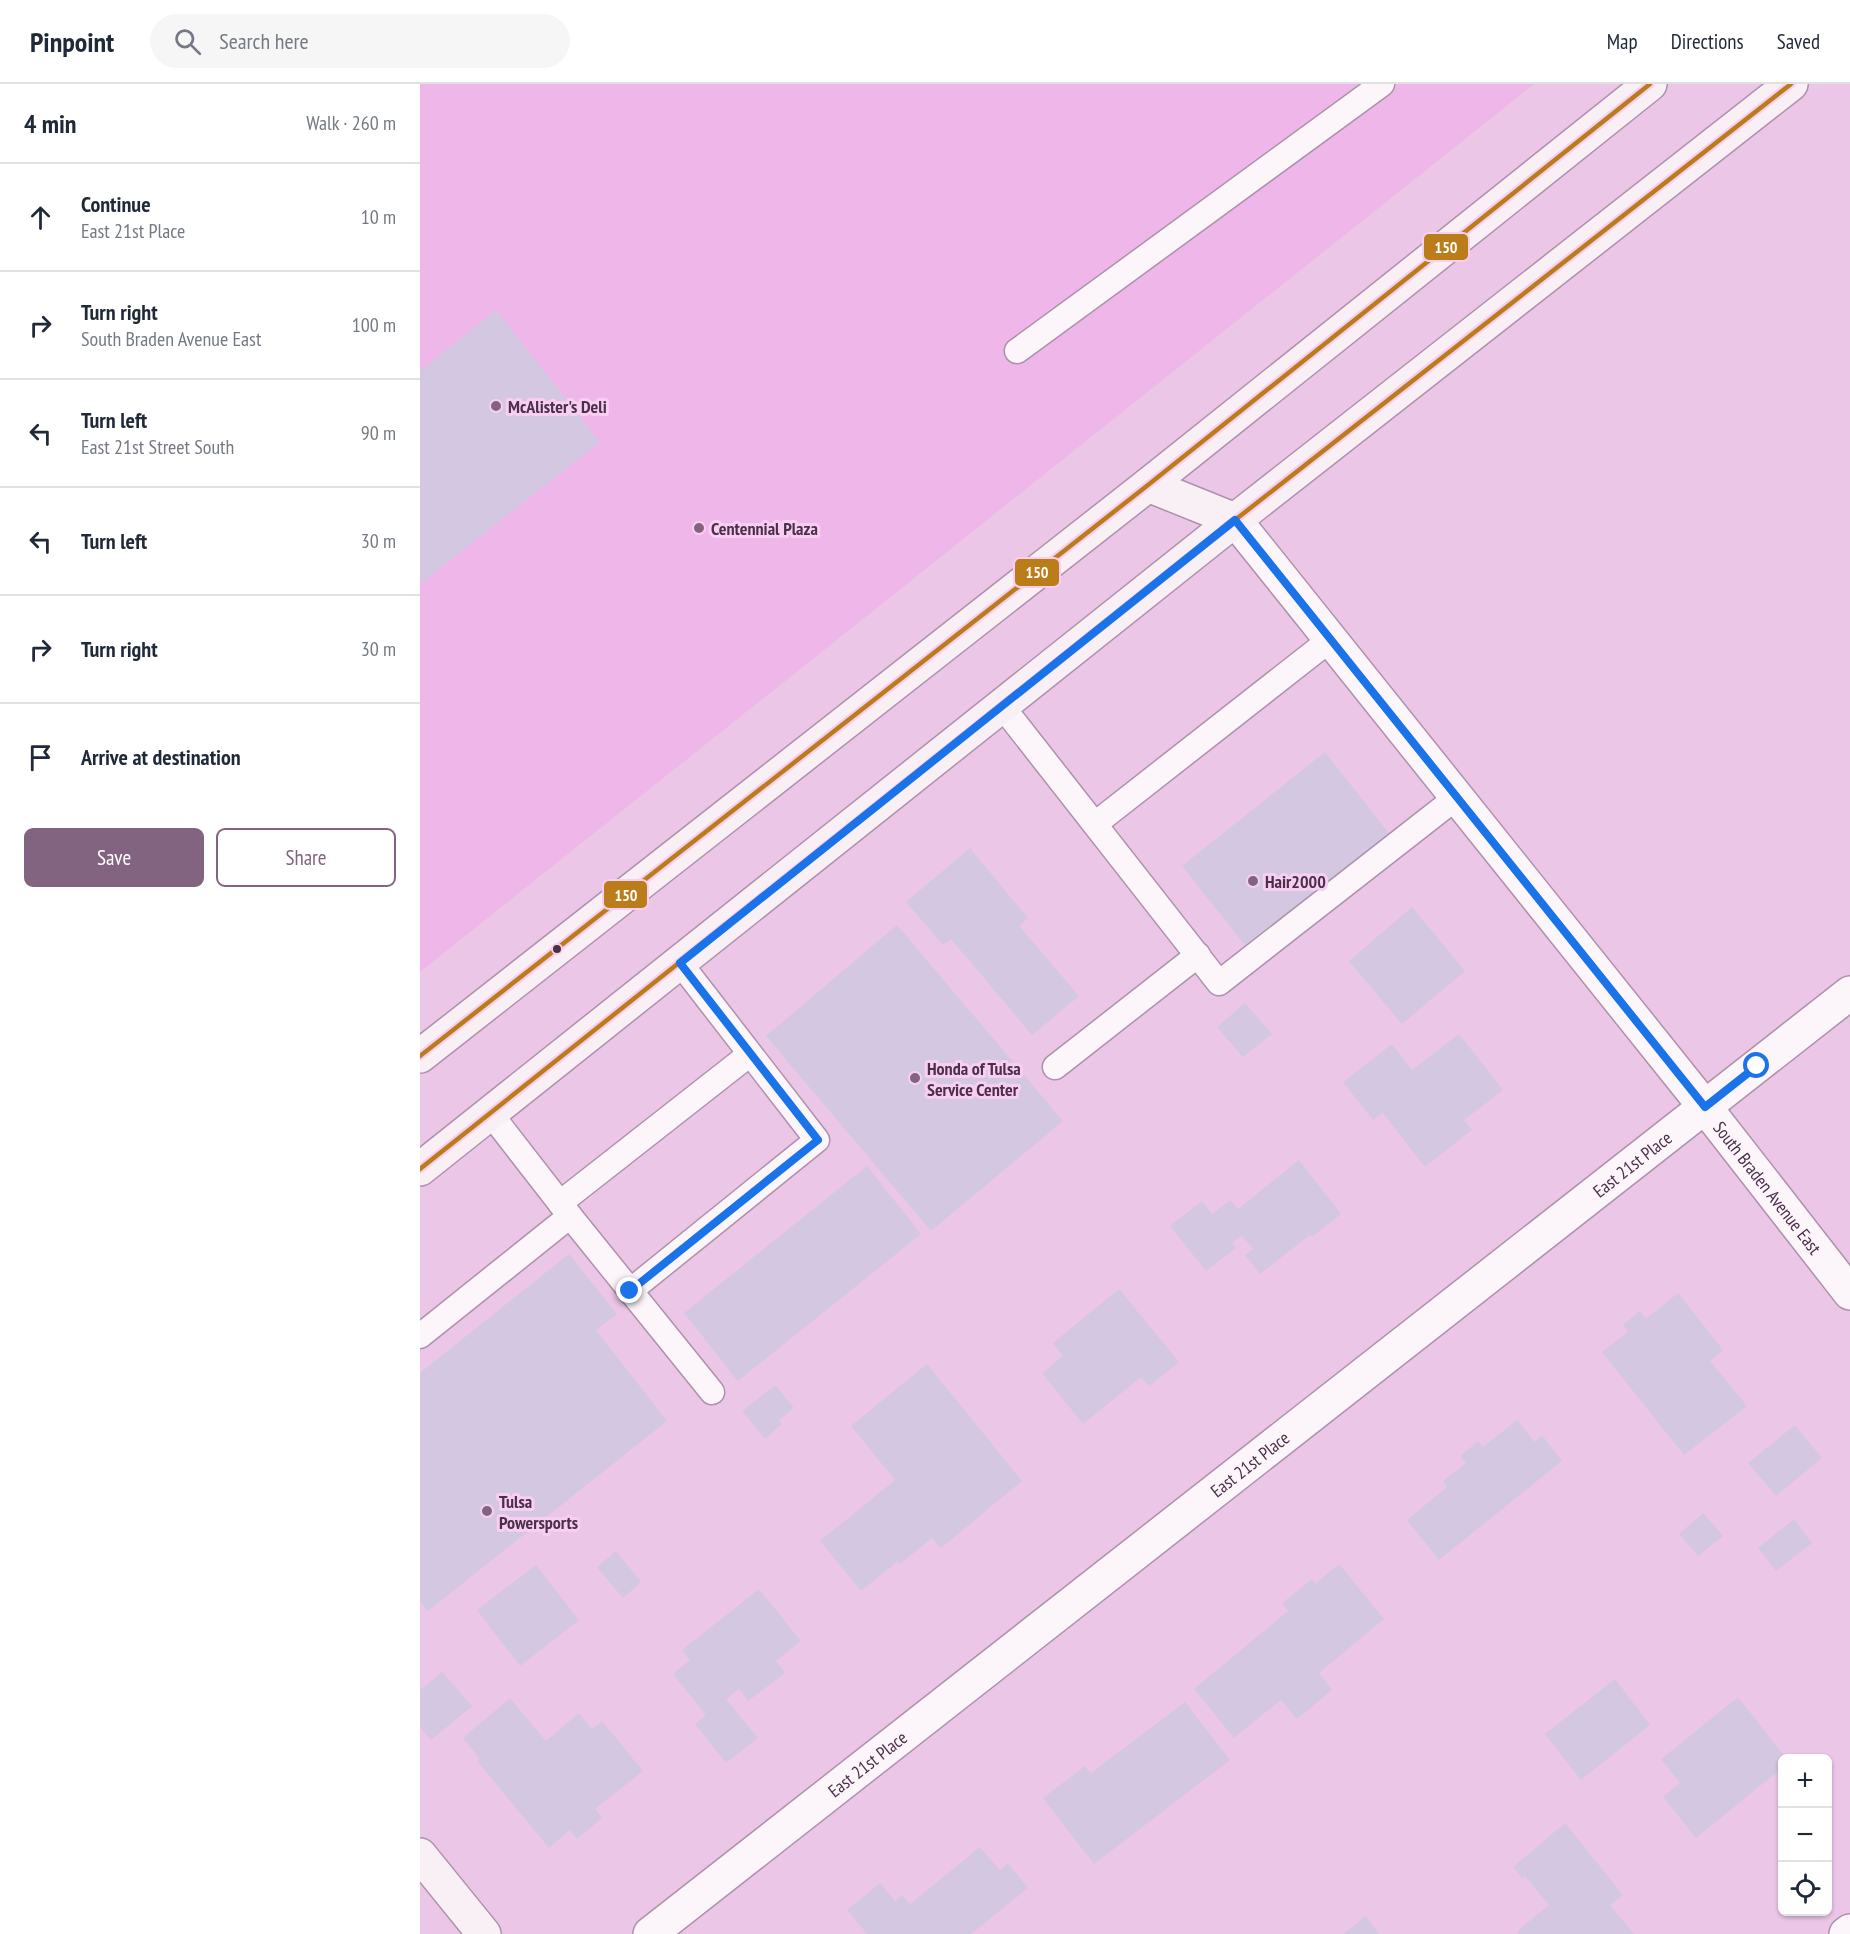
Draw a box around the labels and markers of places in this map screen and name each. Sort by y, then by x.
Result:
place label: McAlister's Deli [508,395,607,418]
marker: McAlister's Deli [489,399,503,413]
place label: Centennial Plaza [711,517,818,540]
marker: Centennial Plaza [692,521,706,535]
place label: Hair2000 [1265,870,1326,893]
marker: Hair2000 [1246,874,1260,888]
unlabelled marker [551,943,563,955]
place label: Honda of Tulsa Service Center [927,1057,1021,1101]
marker: Honda of Tulsa Service Center [908,1071,922,1085]
place label: Tulsa Powersports [499,1490,578,1534]
marker: Tulsa Powersports [480,1504,494,1518]

